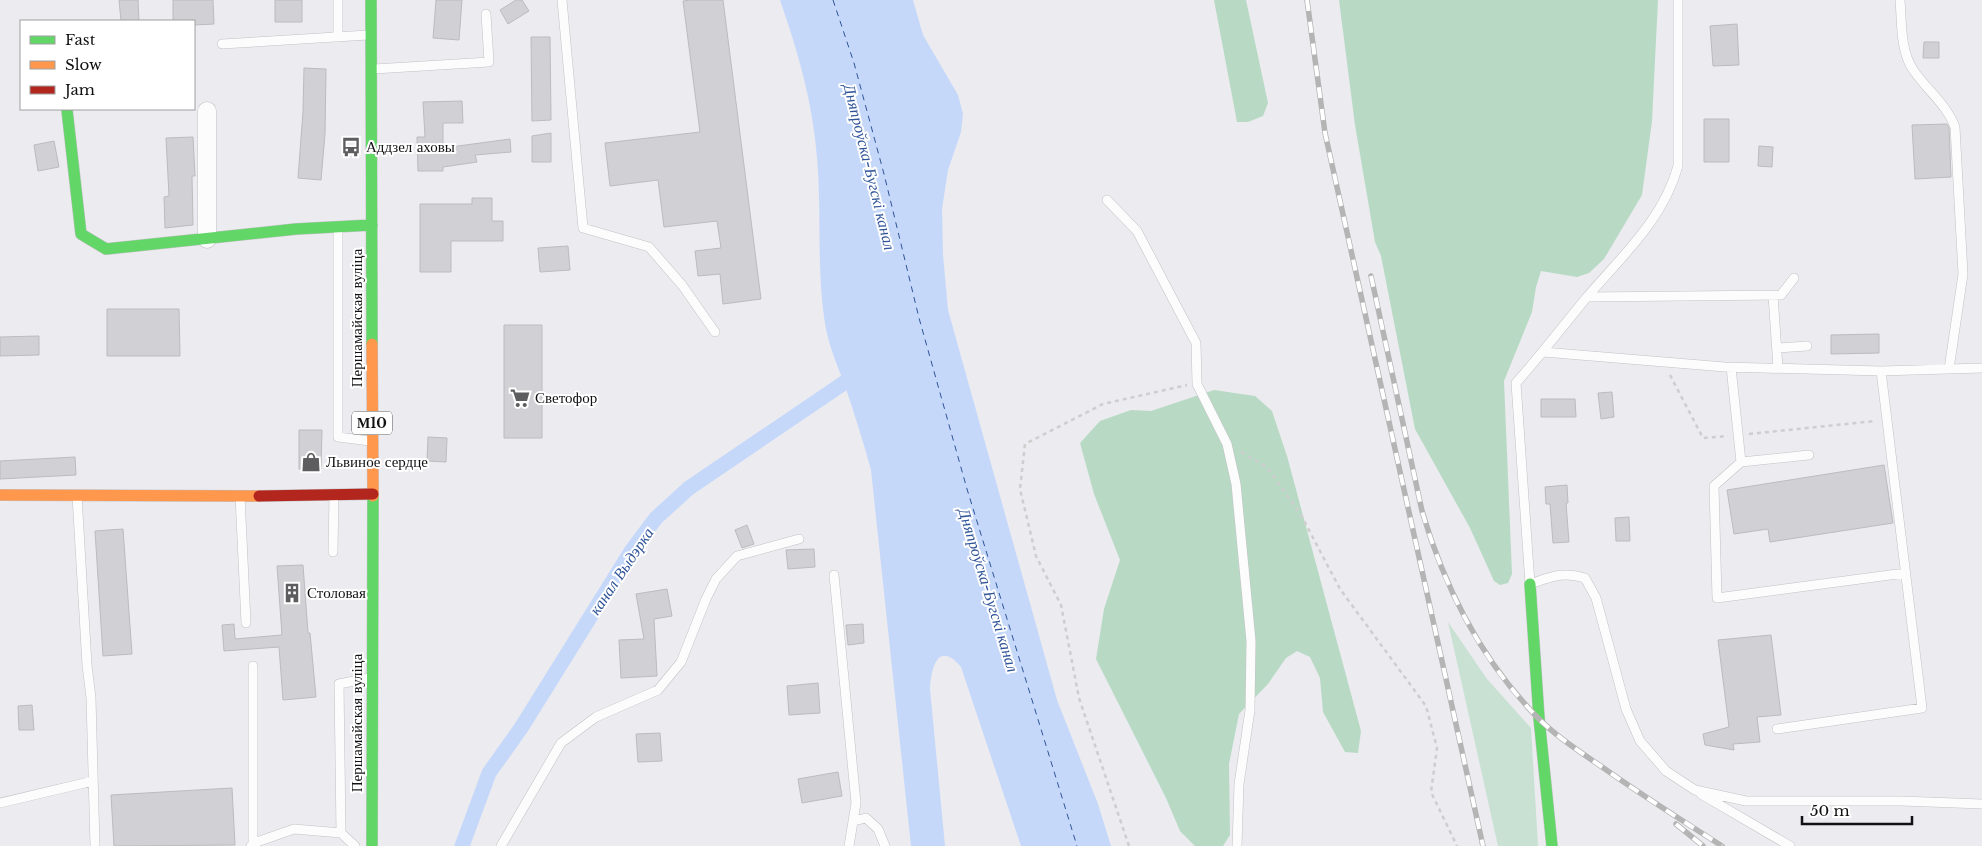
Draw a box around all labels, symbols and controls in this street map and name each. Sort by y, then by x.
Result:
legend [20,20,195,110]
text: Fast [65,30,96,49]
text: Slow [65,55,102,74]
text: Jam [63,80,95,99]
water label: Дняпроўска-Бугскі канал [839,80,900,252]
bus stop icon: Аддзел аховы [340,136,362,158]
place label: Аддзел аховы [366,137,455,156]
street label: Першамайская вуліца [347,248,366,387]
supermarket icon: Светофор [509,387,531,409]
place label: Светофор [535,388,597,407]
road number: М10 [352,412,392,434]
shop icon: Львиное сердце [300,451,322,473]
place label: Львиное сердце [326,452,428,471]
water label: Дняпроўска-Бугскі канал [954,504,1023,674]
water label: канал Выдэрка [584,524,658,618]
building icon: Столовая [281,582,303,604]
place label: Столовая [307,583,366,602]
street label: Першамайская вуліца [347,653,366,792]
scale bar [1802,794,1912,826]
text: 50 m [1810,801,1850,820]

